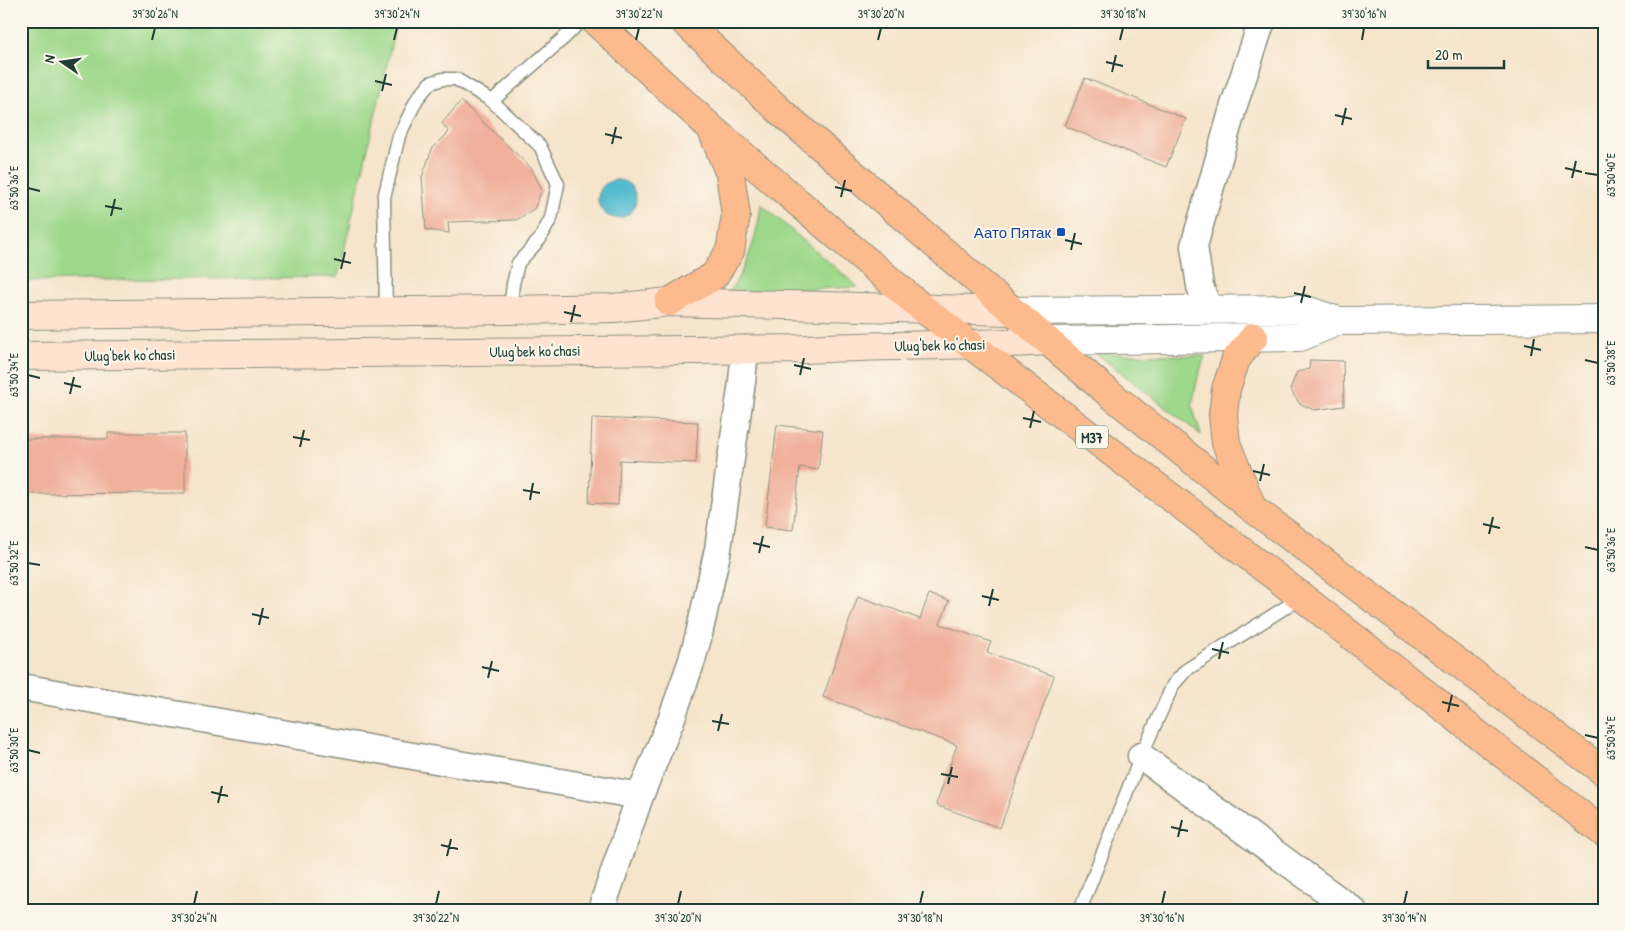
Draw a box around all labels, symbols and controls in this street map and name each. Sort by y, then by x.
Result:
text: 39°30'26"N [132,5,178,22]
text: 39°30'24"N [374,5,420,22]
text: 39°30'22"N [616,5,662,22]
text: 39°30'20"N [858,5,904,22]
text: 39°30'18"N [1101,5,1145,22]
text: 39°30'16"N [1342,5,1386,22]
north arrow [38,38,88,88]
scale bar [1428,38,1504,70]
text: 20 m [1435,44,1462,65]
text: N [39,53,59,65]
text: 63°50'40"E [1602,152,1619,197]
text: 63°50'36"E [5,165,22,210]
place label: Аато Пятак [974,222,1051,243]
marker: Аато Пятак [1055,226,1067,238]
street label: Ulug'bek ko'chasi [894,334,986,356]
street label: Ulug'bek ko'chasi [489,340,581,362]
text: 63°50'38"E [1602,340,1619,385]
street label: Ulug'bek ko'chasi [84,344,176,366]
text: 63°50'34"E [5,352,22,397]
road number: M37 [1076,426,1108,448]
text: 63°50'36"E [1602,527,1619,572]
text: 63°50'32"E [5,540,22,586]
text: 63°50'34"E [1602,715,1619,760]
text: 63°50'30"E [5,727,22,773]
text: 39°30'24"N [171,909,217,926]
text: 39°30'22"N [413,909,459,926]
text: 39°30'20"N [655,909,701,926]
text: 39°30'18"N [898,909,942,926]
text: 39°30'16"N [1140,909,1184,926]
text: 39°30'14"N [1382,909,1426,926]

